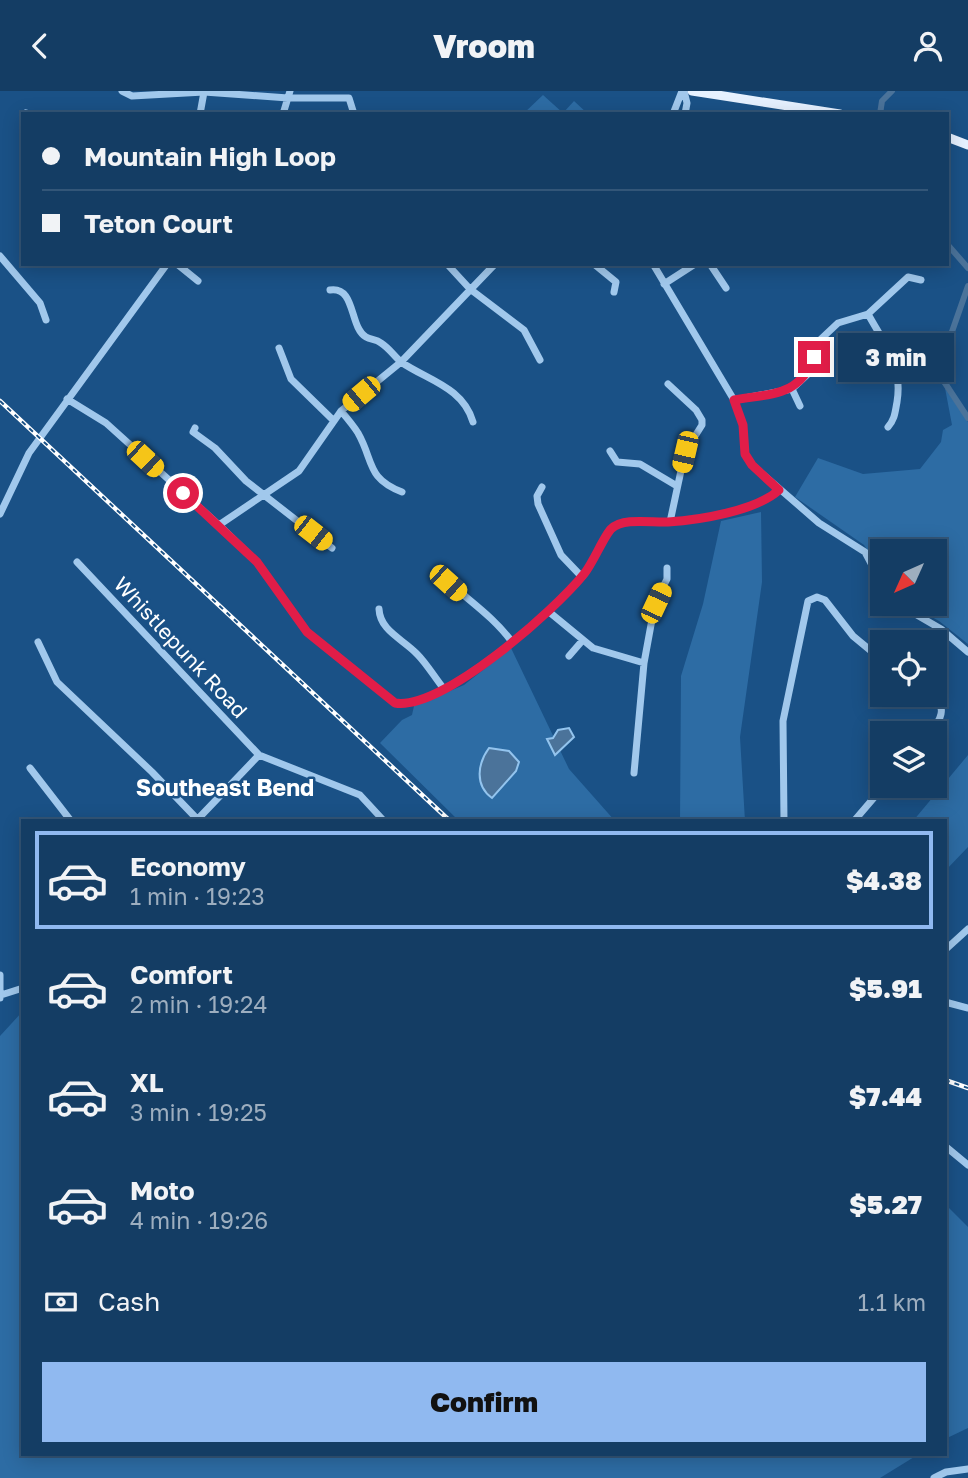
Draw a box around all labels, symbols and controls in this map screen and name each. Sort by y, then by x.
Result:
icon: back [21,27,59,65]
text: Vroom [433,27,535,65]
icon: person [909,27,947,65]
text: Mountain High Loop [84,141,336,172]
text: Teton Court [84,208,233,239]
callout: 3 min [838,333,954,381]
route end [798,341,830,373]
text: 3 min [866,343,926,371]
car [339,372,384,416]
car [671,429,700,475]
car [123,437,168,481]
route start [167,477,199,509]
car [290,512,337,554]
north arrow [870,539,947,616]
map controls [870,539,947,798]
car [426,561,471,605]
street label: Whistlepunk Road [109,571,253,723]
car [638,580,675,626]
button: locate [870,630,947,707]
button: layers [870,721,947,798]
district label: Southeast Bend [136,773,314,801]
icon: car [46,849,109,912]
text: Economy [130,851,246,882]
text: $4.38 [846,865,922,896]
text: 1 min · 19:23 [130,882,265,910]
icon: car [46,957,109,1020]
text: Comfort [130,959,233,990]
text: $5.91 [849,973,922,1004]
text: 2 min · 19:24 [130,990,268,1018]
icon: car [46,1065,109,1128]
text: XL [130,1067,164,1098]
text: $7.44 [849,1081,922,1112]
text: 3 min · 19:25 [130,1098,267,1126]
icon: car [46,1173,109,1236]
text: Moto [130,1175,195,1206]
text: $5.27 [849,1189,922,1220]
text: 4 min · 19:26 [130,1206,268,1234]
icon: cash [42,1283,80,1321]
text: Cash [98,1286,160,1317]
text: 1.1 km [858,1288,926,1316]
button: Confirm [42,1362,926,1442]

